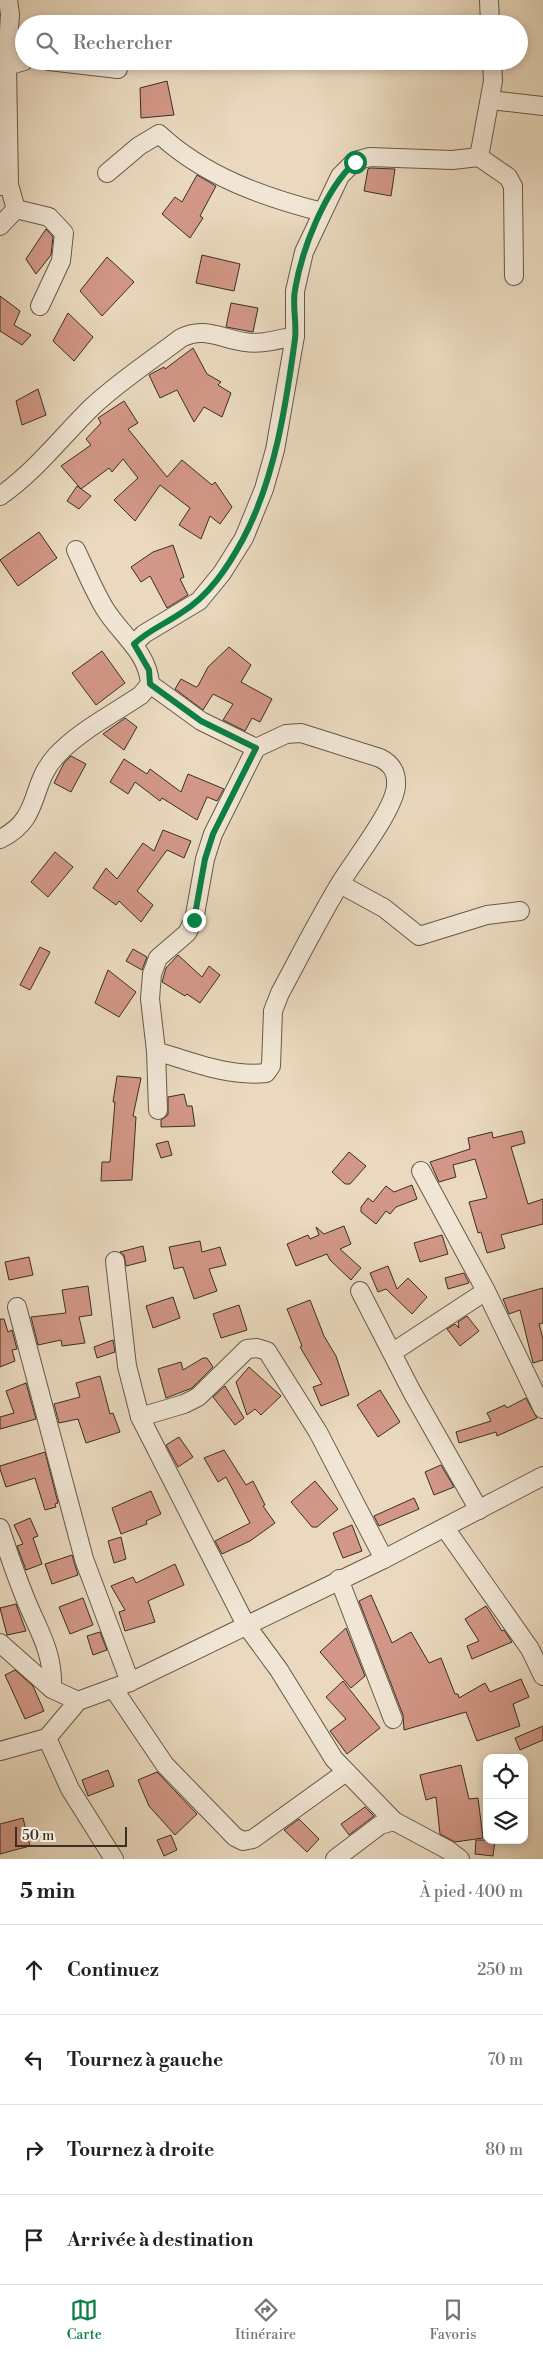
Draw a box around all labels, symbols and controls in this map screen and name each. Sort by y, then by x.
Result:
search box [15,15,528,70]
icon: search [33,29,61,57]
text: Rechercher [73,31,172,55]
route start [344,151,367,174]
route end [183,909,206,932]
map controls [483,1754,528,1844]
button: locate [483,1754,528,1799]
button: layers [483,1799,528,1844]
scale bar [15,1824,128,1847]
text: 50 m [22,1827,54,1845]
text: 5 min [20,1879,75,1905]
text: À pied · 400 m [420,1882,523,1902]
icon: ahead [20,1956,48,1984]
text: Continuez [67,1958,159,1982]
text: 250 m [477,1960,523,1980]
icon: left [20,2046,48,2074]
text: Tournez à gauche [67,2048,223,2072]
text: 70 m [487,2050,523,2070]
icon: right [20,2136,48,2164]
text: Tournez à droite [67,2138,214,2162]
text: 80 m [485,2140,523,2160]
icon: arrive [20,2226,48,2254]
text: Arrivée à destination [67,2228,253,2252]
tab: Carte [67,2296,102,2344]
tab: Itinéraire [235,2296,296,2344]
tab: Favoris [429,2296,476,2344]

